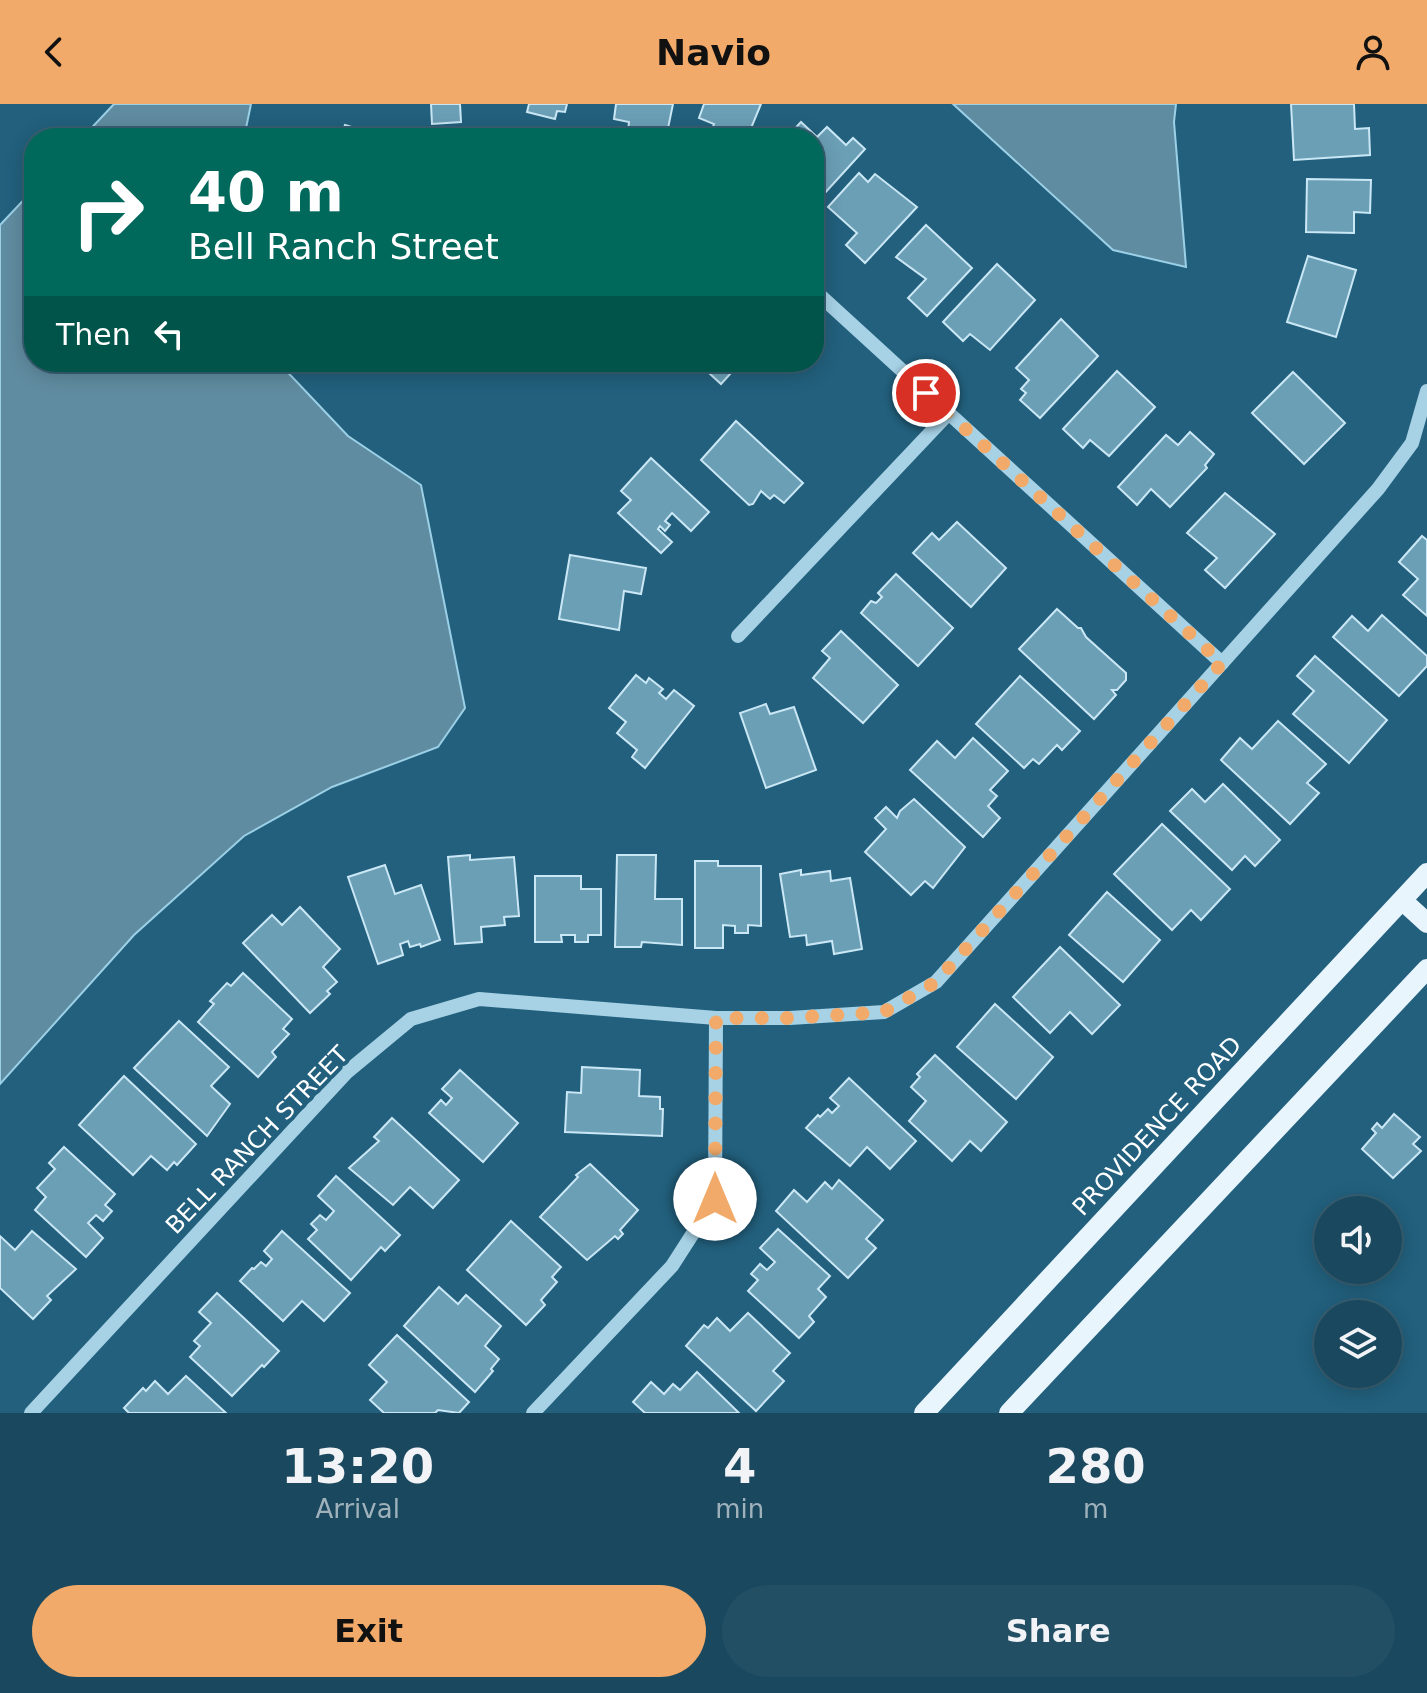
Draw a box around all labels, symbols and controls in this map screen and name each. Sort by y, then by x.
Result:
icon: back [32,30,76,74]
icon: person [1351,30,1395,74]
text: Navio [656,32,771,73]
text: 40 m [188,159,344,224]
icon: right [56,160,160,264]
text: Bell Ranch Street [188,226,499,267]
icon: left [147,312,191,356]
text: Then [56,317,131,352]
pin [892,359,960,427]
icon: arrive [904,371,948,415]
street label: PROVIDENCE ROAD [1067,1031,1247,1221]
street label: BELL RANCH STREET [160,1040,354,1240]
position arrow [673,1157,757,1241]
map controls [1314,1196,1402,1388]
button: sound [1314,1196,1402,1284]
button: layers [1314,1300,1402,1388]
text: 13:20 [281,1438,434,1494]
text: 4 [723,1438,756,1494]
text: 280 [1046,1438,1146,1494]
text: Arrival [315,1494,400,1524]
text: min [715,1494,764,1524]
text: m [1083,1494,1108,1524]
button: Exit [32,1585,706,1677]
button: Share [722,1585,1395,1677]

